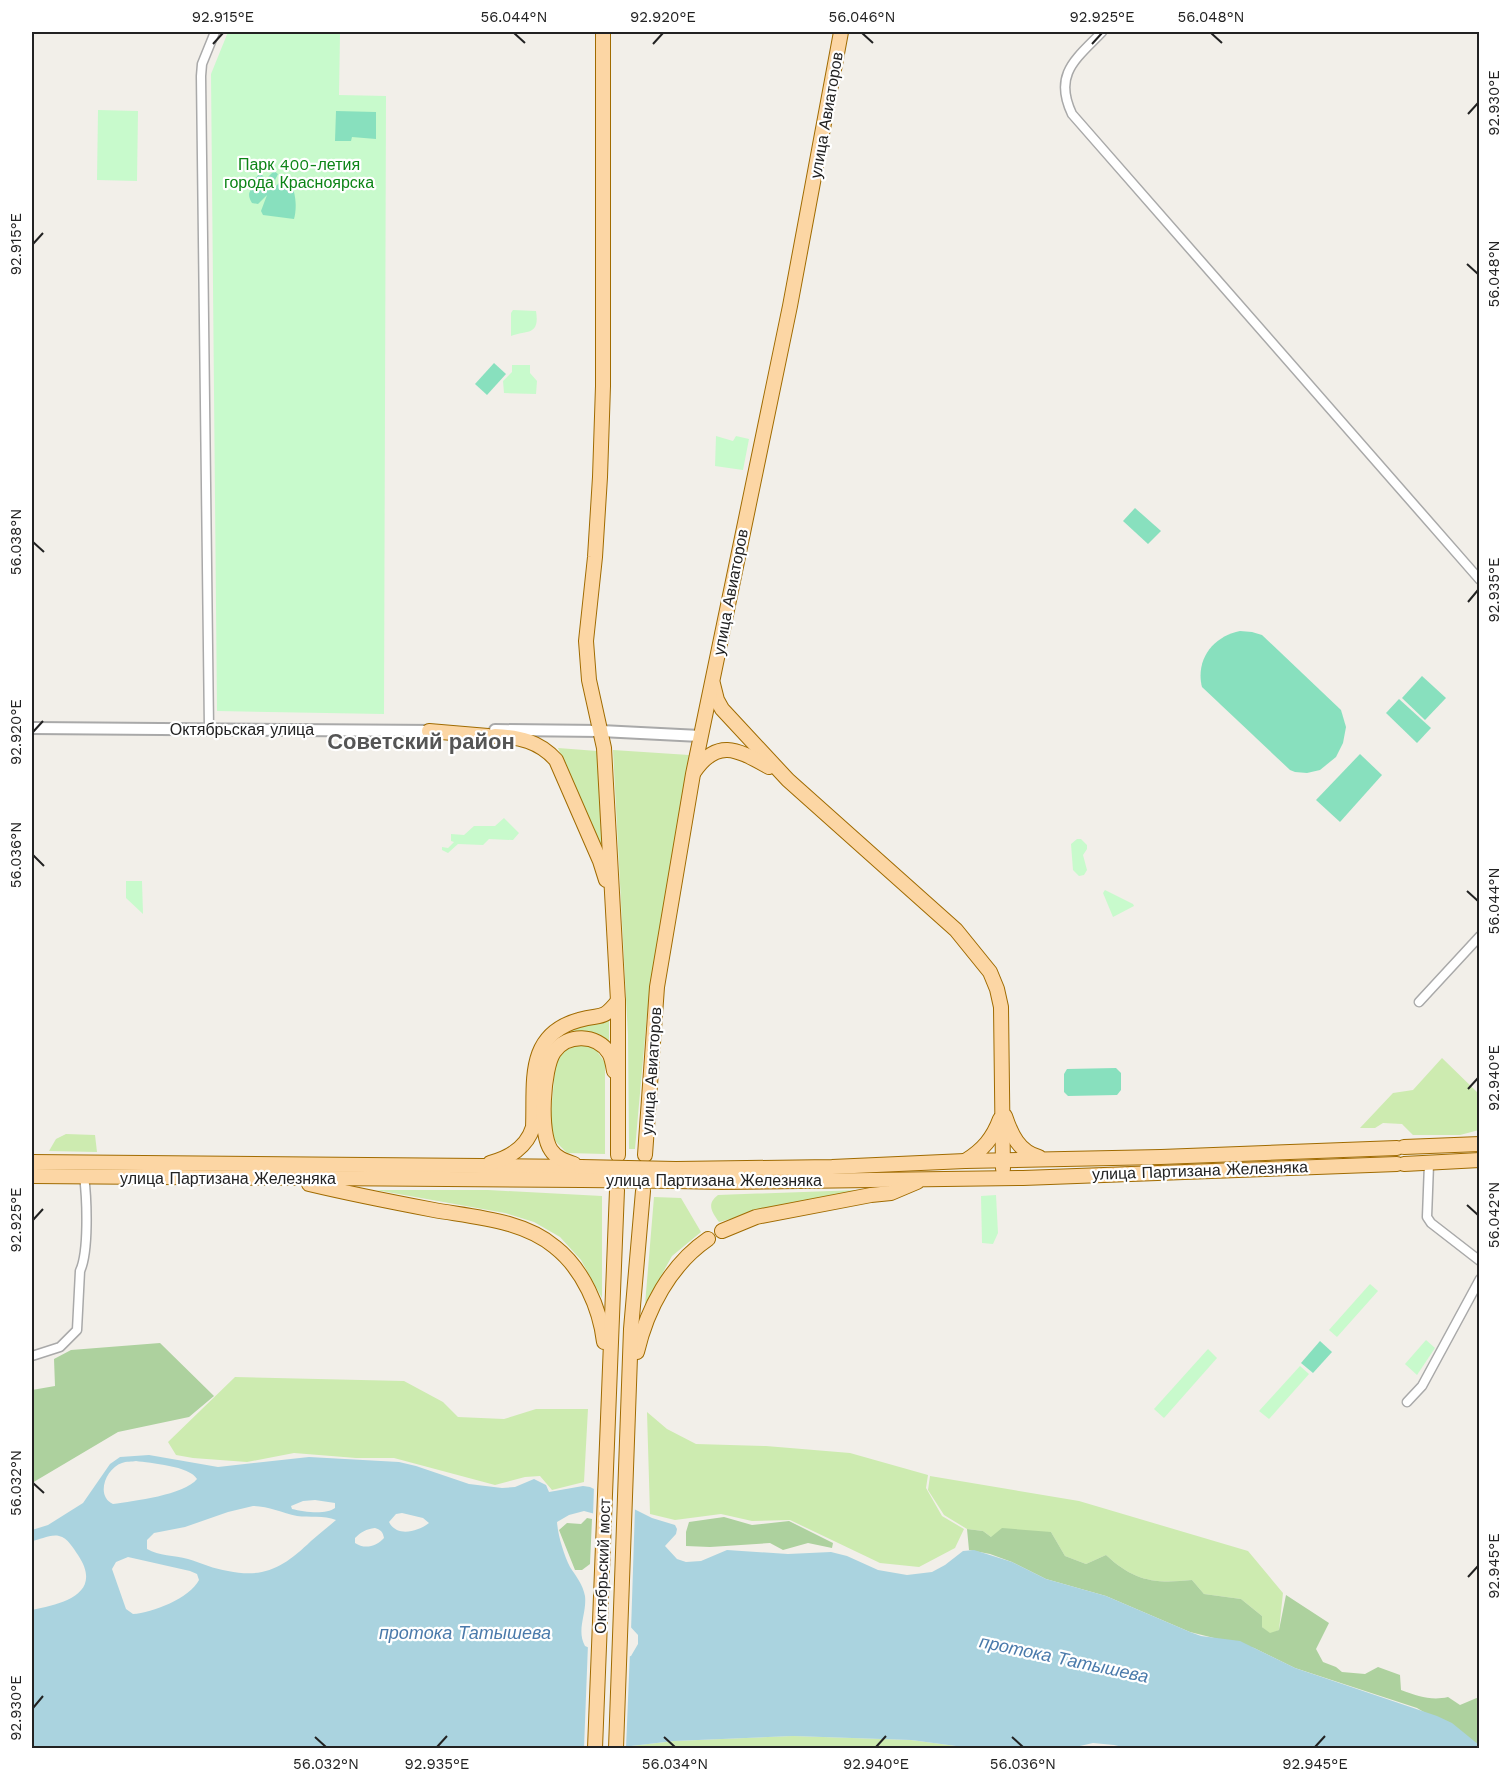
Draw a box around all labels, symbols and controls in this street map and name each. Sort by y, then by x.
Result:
text: 92.915°E [192,8,254,26]
text: 56.044°N [480,8,548,26]
text: 92.920°E [630,8,696,26]
text: 56.046°N [828,8,896,26]
text: 92.925°E [1069,8,1135,26]
text: 56.048°N [1177,8,1245,26]
street label: улица Авиаторов [806,50,847,180]
text: 92.930°E [1485,70,1503,136]
park label: Парк 400-летия города Красноярска [224,155,374,192]
text: 92.915°E [7,213,25,275]
text: 56.048°N [1485,240,1503,308]
text: 56.038°N [7,509,25,575]
street label: улица Авиаторов [709,527,752,657]
text: 92.935°E [1485,558,1503,622]
text: 92.920°E [7,699,25,765]
street label: Октябрьская улица [170,720,314,739]
district label: Советский район [327,729,515,754]
text: 56.036°N [7,822,25,888]
text: 56.044°N [1485,867,1503,935]
street label: улица Авиаторов [638,1006,665,1136]
text: 92.940°E [1485,1045,1503,1111]
street label: улица Партизана Железняка [1092,1157,1308,1184]
street label: улица Партизана Железняка [120,1169,336,1188]
street label: улица Партизана Железняка [606,1171,822,1190]
text: 56.042°N [1485,1182,1503,1248]
text: 92.925°E [7,1187,25,1253]
text: 56.032°N [7,1450,25,1516]
street label: Октябрьский мост [591,1497,614,1634]
text: 92.945°E [1485,1533,1503,1599]
water label: протока Татышева [379,1622,551,1643]
water label: протока Татышева [978,1630,1150,1687]
text: 92.930°E [7,1675,25,1741]
text: 56.032°N [293,1755,359,1773]
text: 92.935°E [405,1755,469,1773]
text: 56.034°N [642,1755,708,1773]
text: 92.940°E [843,1755,909,1773]
text: 56.036°N [990,1755,1056,1773]
text: 92.945°E [1282,1755,1348,1773]

